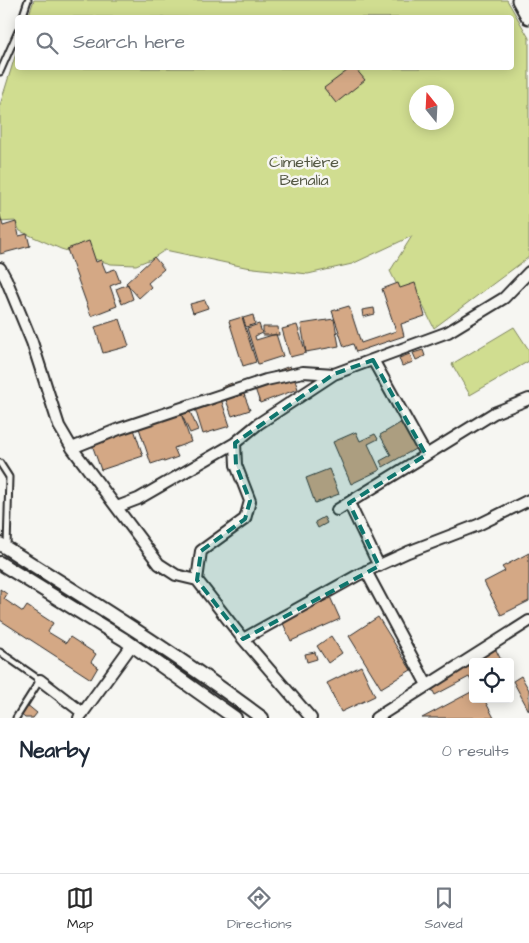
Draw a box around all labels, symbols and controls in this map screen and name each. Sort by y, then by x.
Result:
search box [15,15,514,70]
icon: search [33,29,61,57]
text: Search here [73,29,185,56]
north arrow [409,85,454,130]
park label: Cimetière Benalia [269,151,339,191]
map controls [469,658,514,703]
button: locate [469,658,514,703]
text: Nearby [20,736,90,765]
text: 0 results [442,740,509,762]
tab: Map [66,884,94,934]
tab: Directions [227,884,292,934]
tab: Saved [425,884,463,934]

